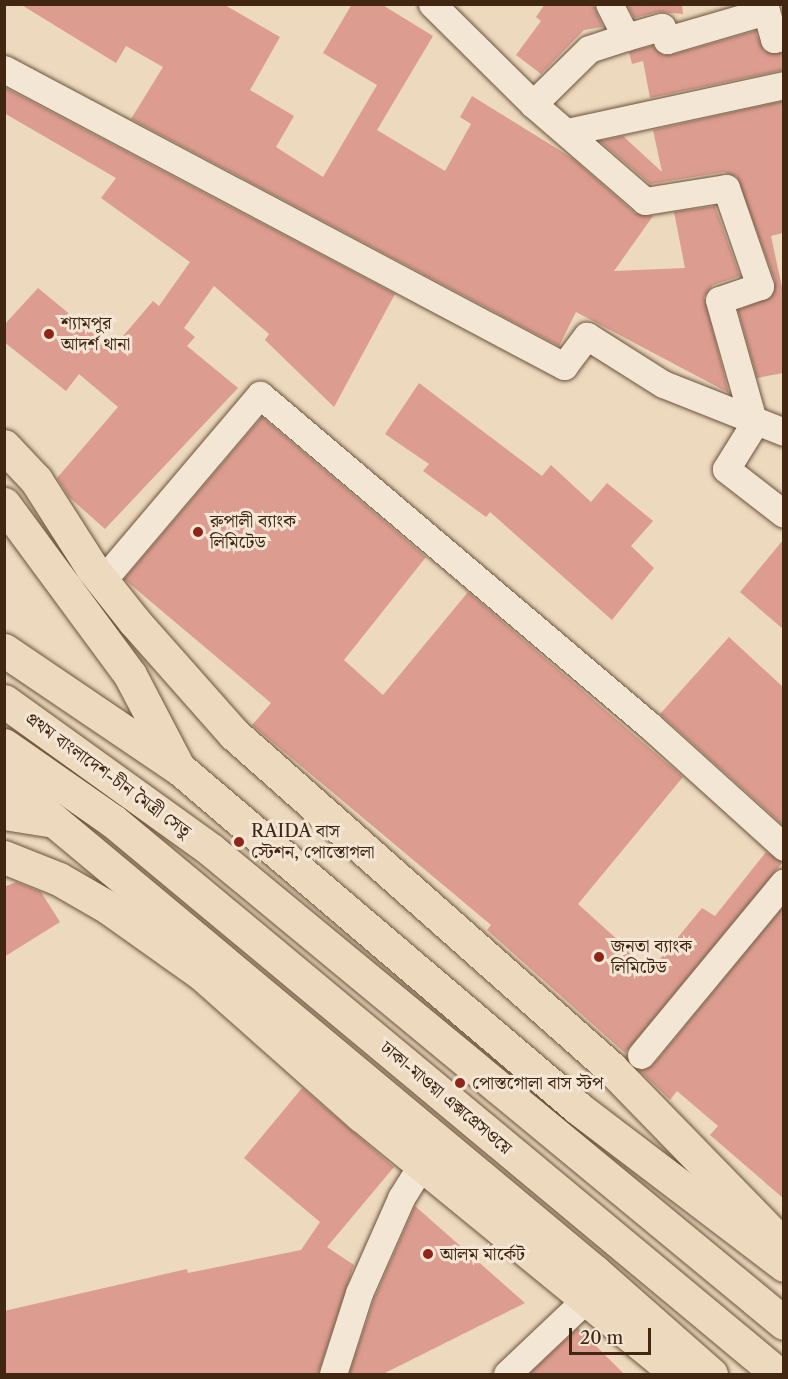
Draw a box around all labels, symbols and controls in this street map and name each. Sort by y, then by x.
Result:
place label: শ্যামপুর আদর্শ থানা [61,313,130,356]
marker: শ্যামপুর আদর্শ থানা [42,327,56,341]
place label: রুপালী ব্যাংক লিমিটেড [210,511,296,554]
marker: রুপালী ব্যাংক লিমিটেড [191,525,205,539]
street label: প্রথম বাংলাদেশ-চীন মৈত্রী সেতু [21,708,195,842]
place label: RAIDA বাস স্টেশন, পোস্তোগলা [251,821,374,864]
marker: RAIDA বাস স্টেশন, পোস্তোগলা [232,835,246,849]
place label: জনতা ব্যাংক লিমিটেড [611,936,692,978]
marker: জনতা ব্যাংক লিমিটেড [592,950,606,964]
street label: ঢাকা-মাওয়া এক্সপ্রেসওয়ে [376,1037,516,1159]
place label: পোস্তগোলা বাস স্টপ [472,1072,603,1094]
marker: পোস্তগোলা বাস স্টপ [453,1076,467,1090]
place label: আলম মার্কেট [440,1243,525,1265]
marker: আলম মার্কেট [421,1247,435,1261]
scale bar [572,1316,654,1354]
text: 20 m [580,1327,623,1349]

